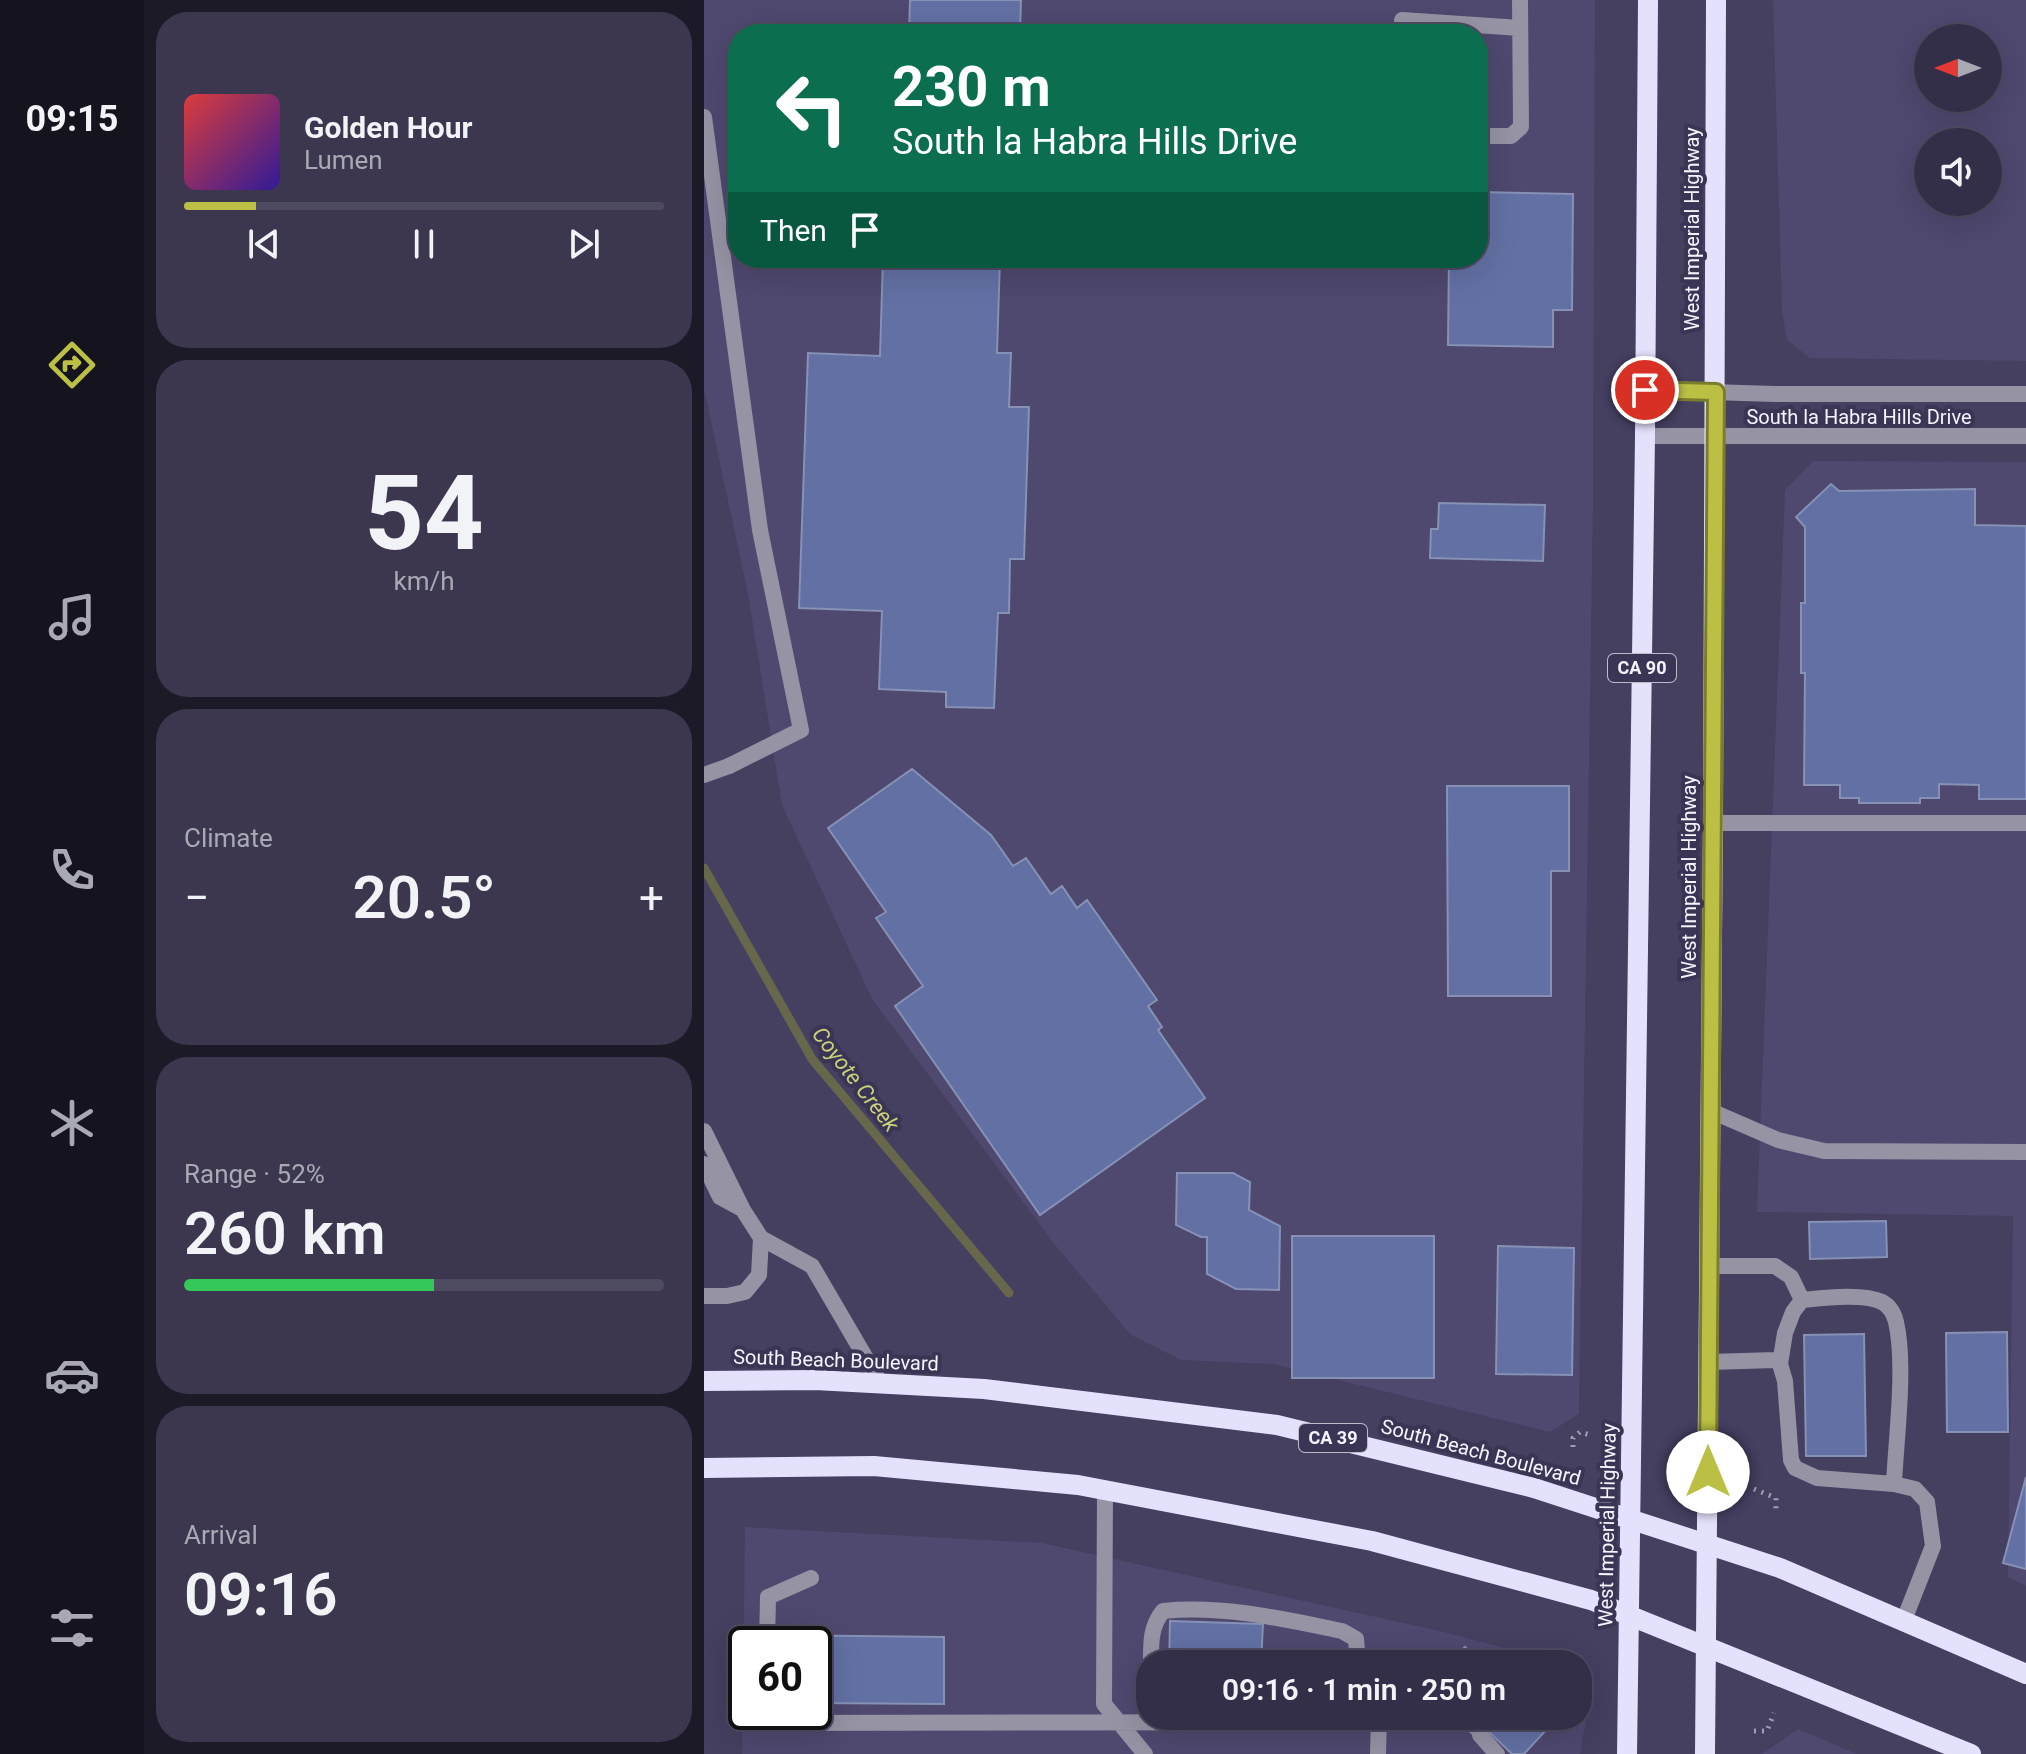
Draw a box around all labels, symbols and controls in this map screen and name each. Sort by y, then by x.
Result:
north arrow [1914,24,2002,112]
map controls [1914,24,2002,216]
text: 230 m [892,54,1051,120]
icon: left [760,56,864,160]
text: 09:15 [26,98,118,140]
text: Golden Hour [304,110,473,145]
text: South la Habra Hills Drive [892,121,1297,163]
street label: West Imperial Highway [1680,127,1704,331]
button: sound [1914,128,2002,216]
text: Lumen [304,145,383,175]
icon: arrive [843,208,887,252]
text: Then [760,213,827,248]
icon: previous [242,222,286,266]
icon: pause [402,222,446,266]
icon: next [562,222,606,266]
icon: directions [44,337,100,393]
pin [1611,356,1679,424]
icon: arrive [1623,368,1667,412]
street label: South la Habra Hills Drive [1746,405,1972,429]
text: 54 [364,453,484,574]
text: km/h [393,566,455,596]
icon: music [44,589,100,645]
road number: CA 90 [1608,654,1676,682]
street label: West Imperial Highway [1677,775,1701,979]
text: Climate [184,823,273,853]
icon: phone [44,842,100,898]
text: 20.5° [353,862,496,933]
text: − [184,872,209,924]
text: + [639,872,664,924]
water label: Coyote Creek [807,1022,905,1138]
icon: climate [44,1095,100,1151]
text: Range · 52% [184,1159,325,1189]
text: 260 km [184,1198,386,1269]
street label: South Beach Boulevard [733,1344,939,1376]
icon: car [44,1347,100,1403]
street label: South Beach Boulevard [1379,1414,1583,1490]
street label: West Imperial Highway [1593,1422,1621,1627]
road number: CA 39 [1299,1424,1367,1452]
position arrow [1666,1430,1750,1514]
text: Arrival [184,1520,258,1550]
text: 09:16 [184,1559,337,1630]
icon: filters [44,1600,100,1656]
speed limit sign: 60 [728,1626,832,1730]
text: 09:16 · 1 min · 250 m [1222,1672,1506,1707]

